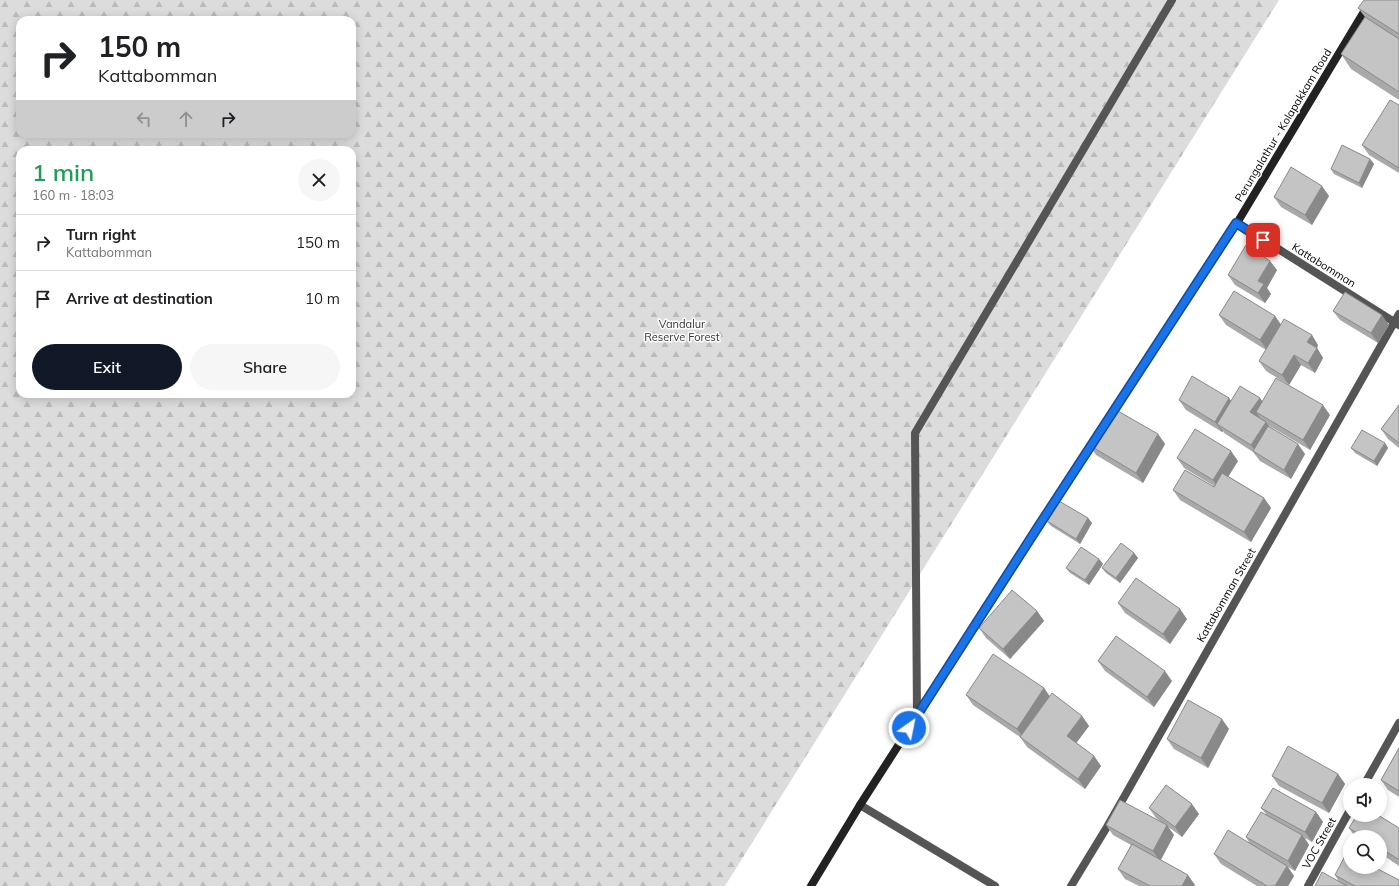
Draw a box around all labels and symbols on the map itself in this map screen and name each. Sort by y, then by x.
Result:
street label: Perungalathur - Kolapakkam Road [1232,46,1334,204]
pin [1246,223,1280,257]
street label: Kattabomman [1289,240,1359,290]
park label: Vandalur Reserve Forest [644,317,720,344]
street label: Kattabomman Street [1193,545,1259,645]
position arrow [888,707,930,749]
street label: VOC Street [1299,815,1339,871]

